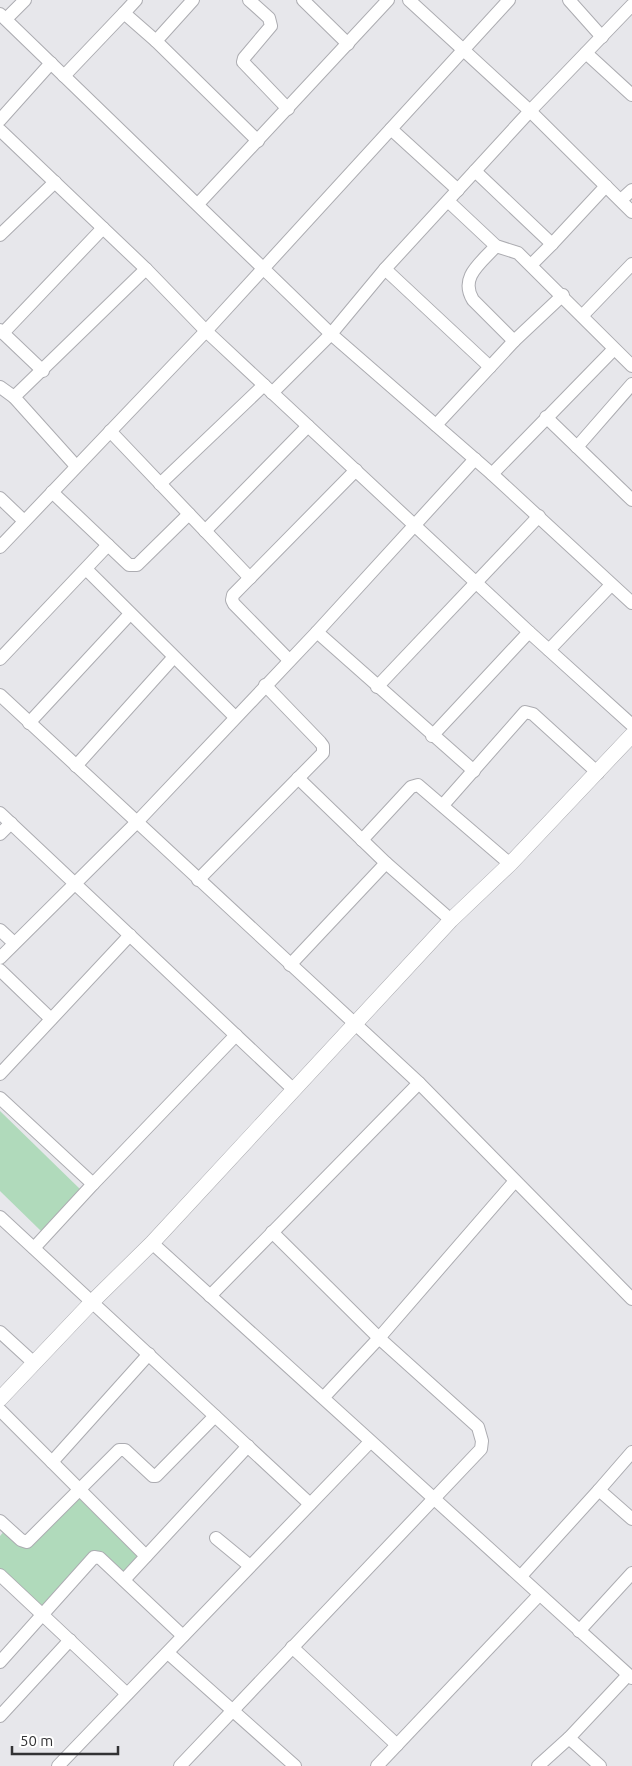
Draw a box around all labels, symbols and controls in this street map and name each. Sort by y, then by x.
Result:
scale bar [12,1724,119,1756]
text: 50 m [20,1732,53,1749]

